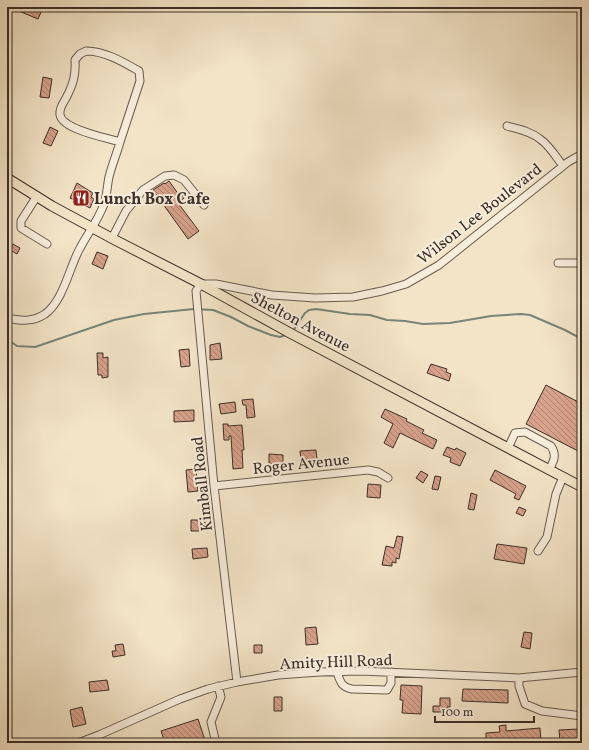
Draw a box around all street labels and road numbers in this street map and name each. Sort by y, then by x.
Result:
street label: Wilson Lee Boulevard [413,159,547,270]
street label: Shelton Avenue [246,287,354,358]
street label: Kimball Road [187,435,219,532]
street label: Roger Avenue [252,449,351,481]
street label: Amity Hill Road [279,650,393,676]

